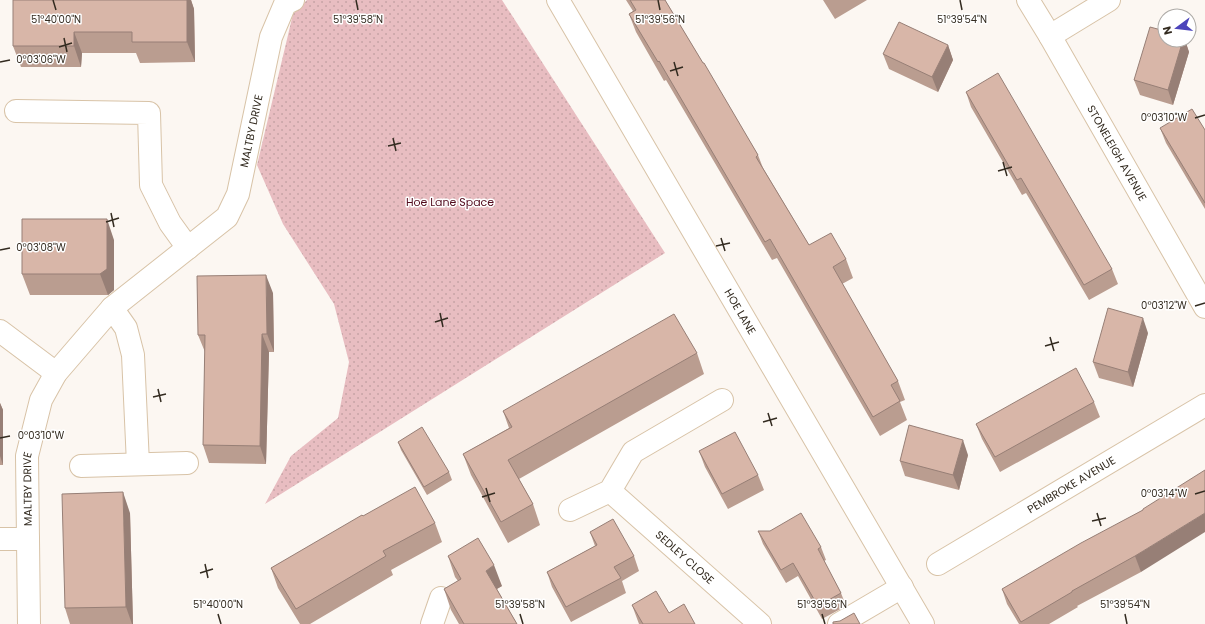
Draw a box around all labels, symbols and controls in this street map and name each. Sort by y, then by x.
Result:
north arrow [1157,8,1197,48]
text: 51°40'00"N [31,12,81,27]
text: 51°39'58"N [333,12,383,27]
text: 51°39'56"N [635,12,685,27]
text: 51°39'54"N [937,12,987,27]
text: N [1159,25,1176,37]
text: 0°03'06"W [16,52,66,67]
street label: MALTBY DRIVE [236,93,267,169]
street label: STONELEIGH AVENUE [1083,102,1151,204]
text: 0°03'10"W [1141,110,1187,125]
park label: Hoe Lane Space [406,194,494,210]
text: 0°03'08"W [16,240,66,255]
street label: HOE LANE [721,286,760,337]
text: 0°03'12"W [1141,298,1187,313]
text: 0°03'10"W [18,428,64,443]
street label: MALTBY DRIVE [19,450,36,526]
street label: PEMBROKE AVENUE [1024,452,1118,517]
text: 0°03'14"W [1141,486,1187,501]
street label: SEDLEY CLOSE [652,527,718,588]
text: 51°40'00"N [193,597,243,612]
text: 51°39'58"N [495,597,545,612]
text: 51°39'56"N [797,597,847,612]
text: 51°39'54"N [1100,597,1150,612]

